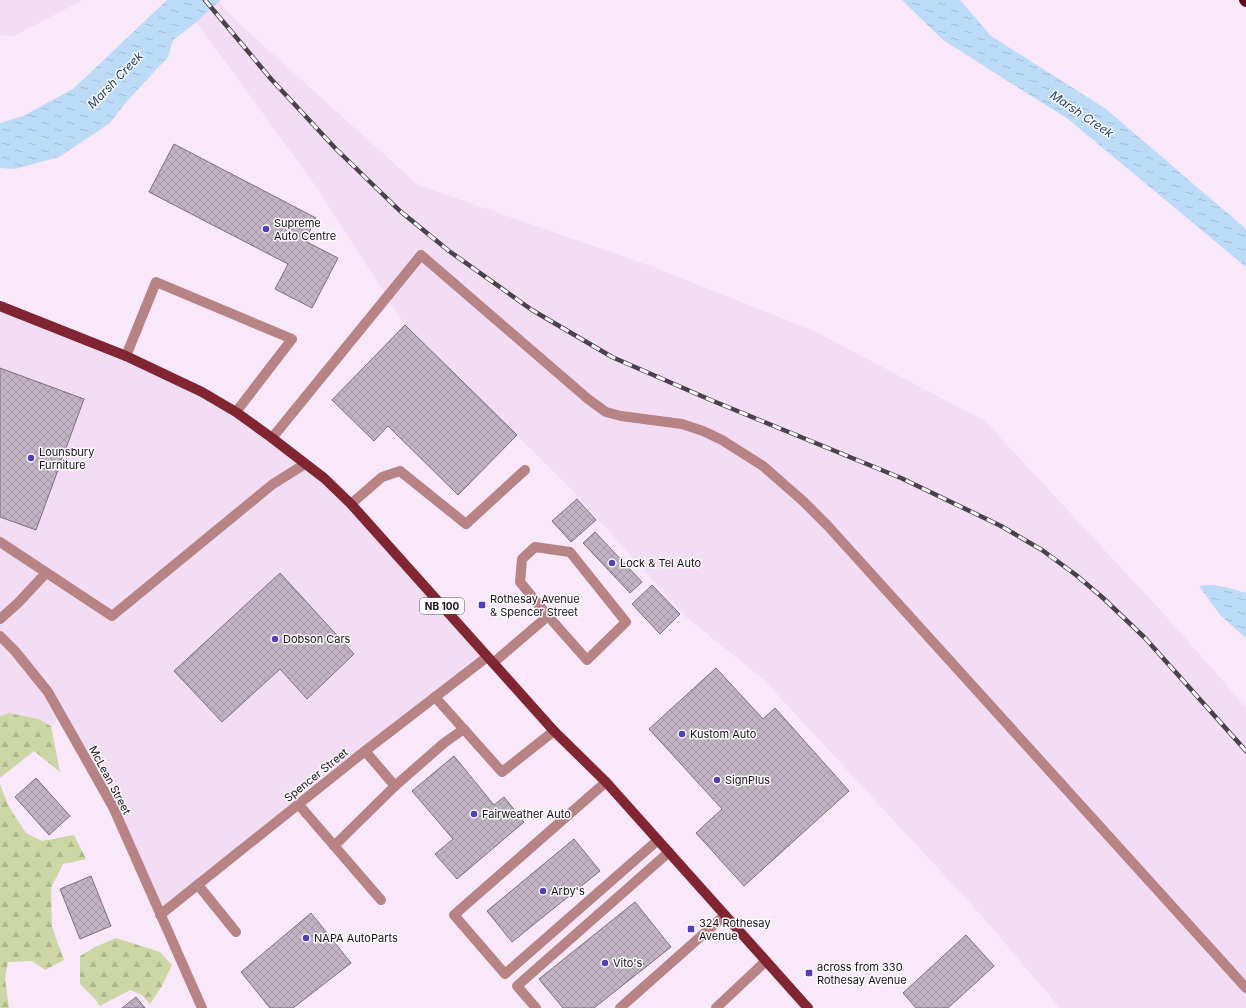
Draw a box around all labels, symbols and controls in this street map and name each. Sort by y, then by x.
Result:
water label: Marsh Creek [84,48,146,111]
water label: Marsh Creek [1048,87,1117,141]
place label: Supreme Auto Centre [274,216,336,243]
marker: Supreme Auto Centre [261,224,271,234]
place label: Lounsbury Furniture [39,445,94,472]
marker: Lounsbury Furniture [26,453,36,463]
place label: Lock & Tel Auto [620,556,701,570]
marker: Lock & Tel Auto [607,558,617,568]
place label: Rothesay Avenue & Spencer Street [490,592,580,619]
road number: NB 100 [420,598,464,614]
marker: Rothesay Avenue & Spencer Street [477,600,487,610]
place label: Dobson Cars [283,632,351,646]
marker: Dobson Cars [270,634,280,644]
place label: Kustom Auto [690,727,757,741]
marker: Kustom Auto [677,729,687,739]
street label: McLean Street [86,743,134,817]
street label: Spencer Street [281,745,351,805]
place label: SignPlus [725,773,770,787]
marker: SignPlus [712,775,722,785]
place label: Fairweather Auto [482,807,571,821]
marker: Fairweather Auto [469,809,479,819]
place label: Arby's [551,884,585,898]
marker: Arby's [538,886,548,896]
place label: 324 Rothesay Avenue [699,916,771,943]
marker: 324 Rothesay Avenue [686,924,696,934]
place label: NAPA AutoParts [314,931,398,945]
marker: NAPA AutoParts [301,933,311,943]
place label: Vito's [613,956,642,970]
marker: Vito's [600,958,610,968]
place label: across from 330 Rothesay Avenue [817,960,907,987]
marker: across from 330 Rothesay Avenue [804,968,814,978]

